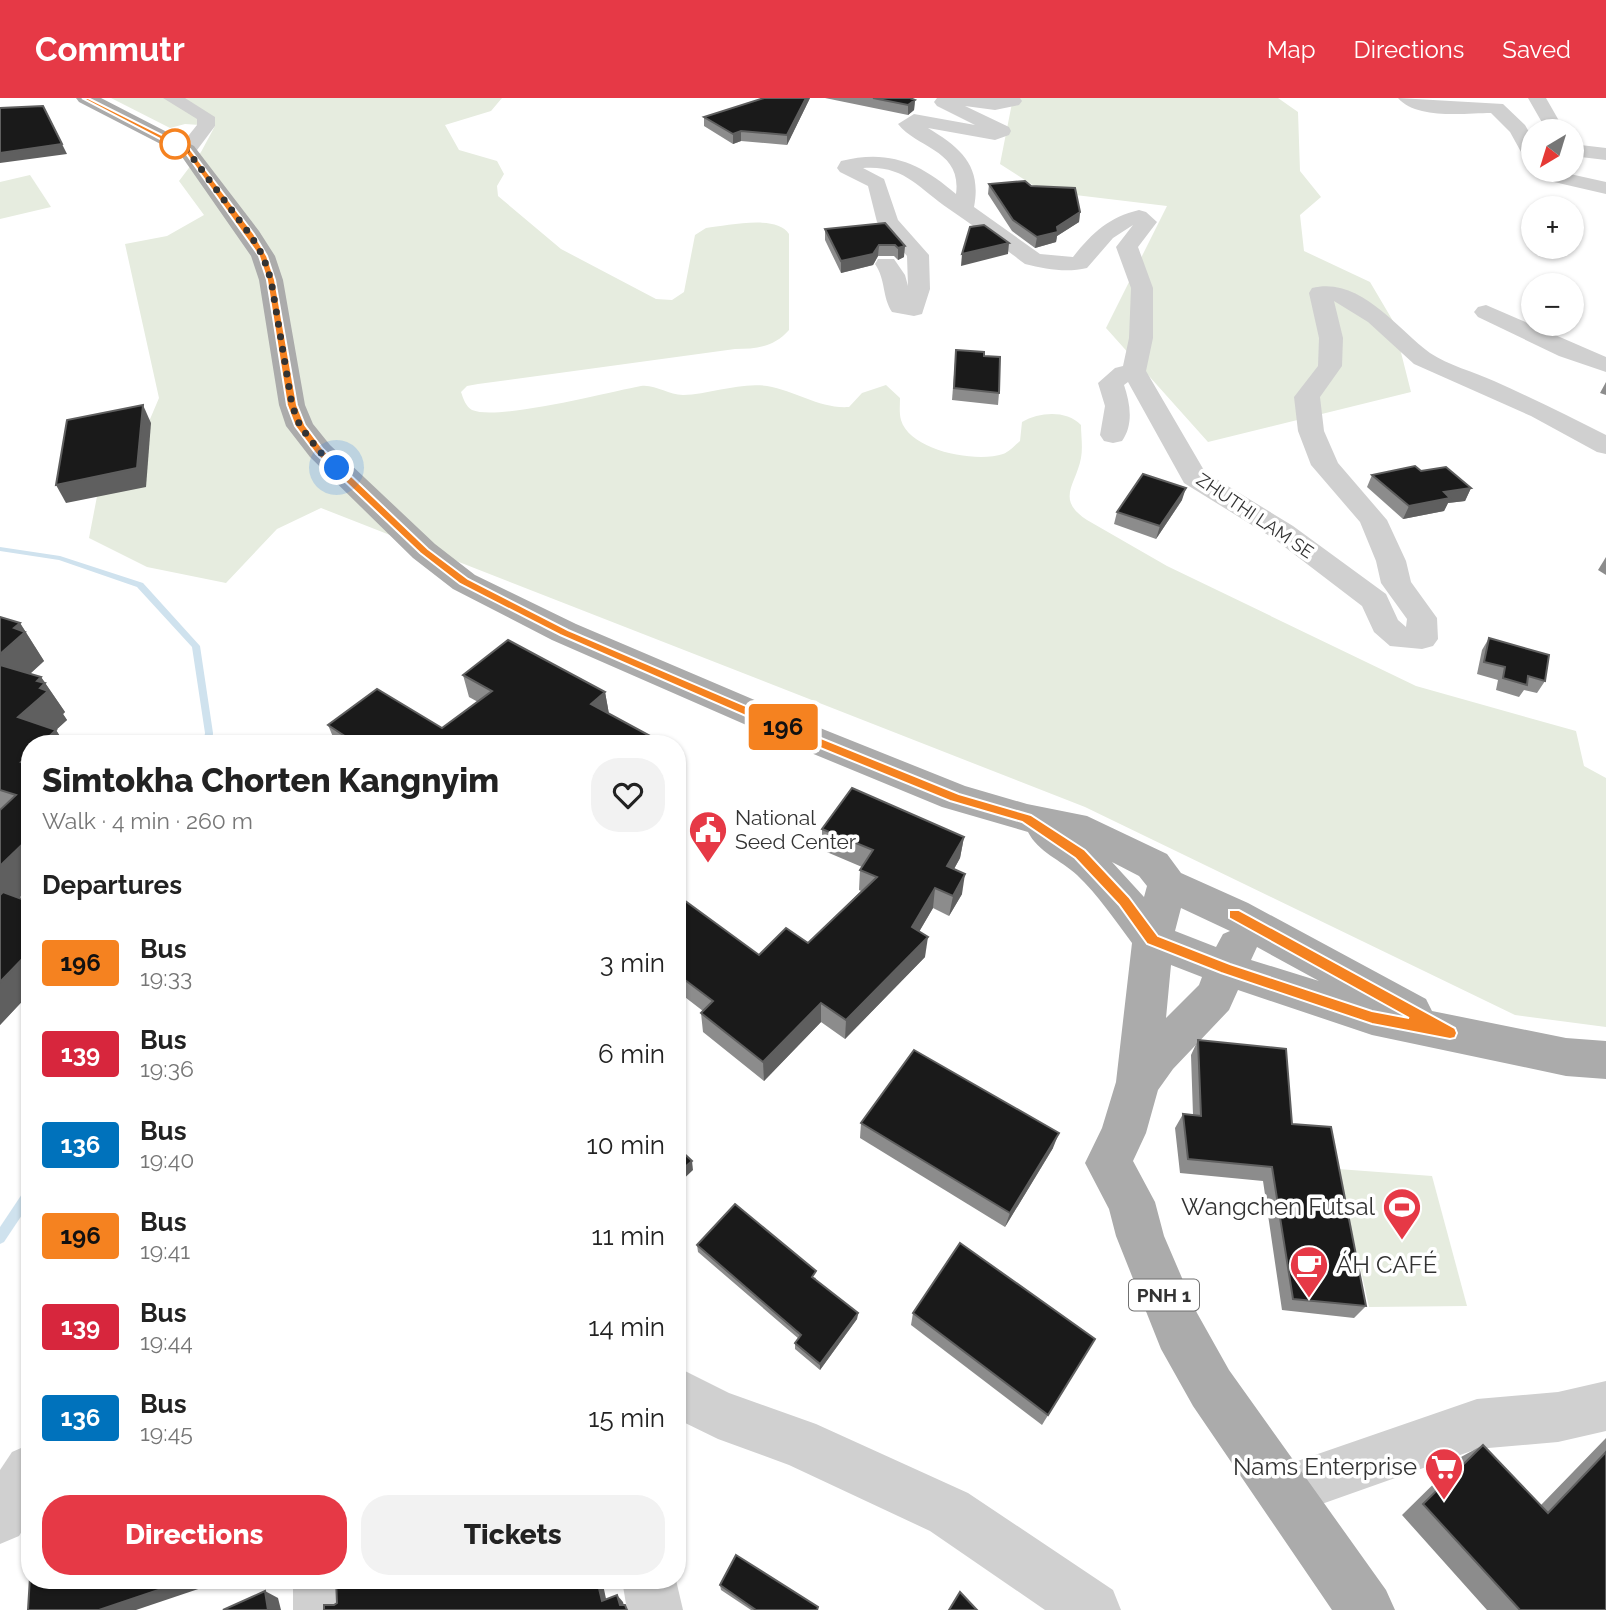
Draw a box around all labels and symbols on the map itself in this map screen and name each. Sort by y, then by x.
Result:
north arrow [1521,119,1584,182]
unlabelled marker [160,129,190,159]
your location [319,450,354,485]
street label: ZHUTHI LAM SE [1193,469,1318,562]
line badge: 196 [743,704,823,750]
place label: National Seed Center [735,805,857,854]
public building icon: National Seed Center [687,809,729,864]
sports icon: Wangchen Futsal [1381,1186,1423,1241]
place label: Wangchen Futsal [1181,1192,1375,1221]
cafe icon: ÁH CAFÉ [1288,1244,1330,1299]
place label: ÁH CAFÉ [1336,1250,1437,1279]
road number: PNH 1 [1129,1280,1199,1310]
supermarket icon: Nams Enterprise [1423,1446,1465,1501]
place label: Nams Enterprise [1233,1452,1417,1481]

